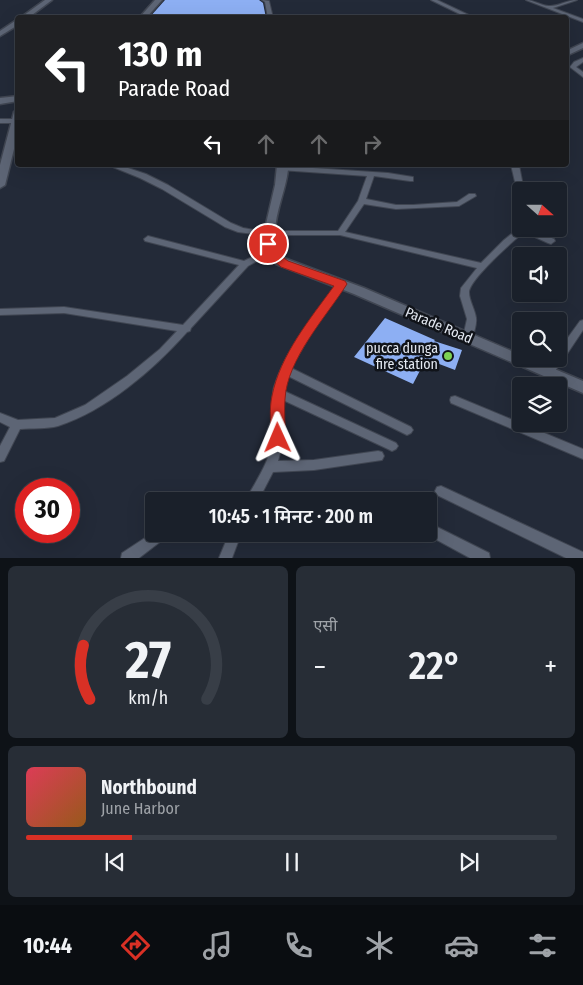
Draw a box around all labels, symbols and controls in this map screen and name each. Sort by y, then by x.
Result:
text: 130 m [118,33,202,75]
icon: left [35,35,100,100]
text: Parade Road [118,75,230,102]
icon: left [199,130,227,158]
icon: ahead [252,130,280,158]
icon: ahead [305,130,333,158]
icon: right [358,130,386,158]
north arrow [512,182,568,238]
map controls [512,182,567,432]
pin [247,223,289,265]
icon: arrive [254,230,282,258]
button: sound [512,247,567,302]
street label: Parade Road [403,304,475,347]
button: search [512,312,567,367]
place label: pucca dunga fire station [366,340,438,373]
marker: pucca dunga fire station [442,350,454,362]
button: layers [512,377,567,432]
position arrow [251,411,303,463]
speed limit sign: 30 [15,478,80,543]
text: 10:45 · 1 मिनट · 200 m [209,505,373,528]
text: एसी [314,616,337,635]
text: 27 [124,629,171,692]
text: 22° [409,643,462,689]
text: − [314,650,326,683]
text: + [544,650,557,683]
text: km/h [128,687,168,709]
text: Northbound [101,776,197,799]
text: June Harbor [101,799,179,818]
icon: previous [101,848,129,876]
icon: pause [278,848,306,876]
icon: next [455,848,483,876]
icon: directions [118,928,153,963]
icon: music [200,928,235,963]
icon: phone [281,928,316,963]
icon: climate [362,928,397,963]
icon: car [444,928,479,963]
icon: filters [525,928,560,963]
text: 10:44 [23,932,72,959]

